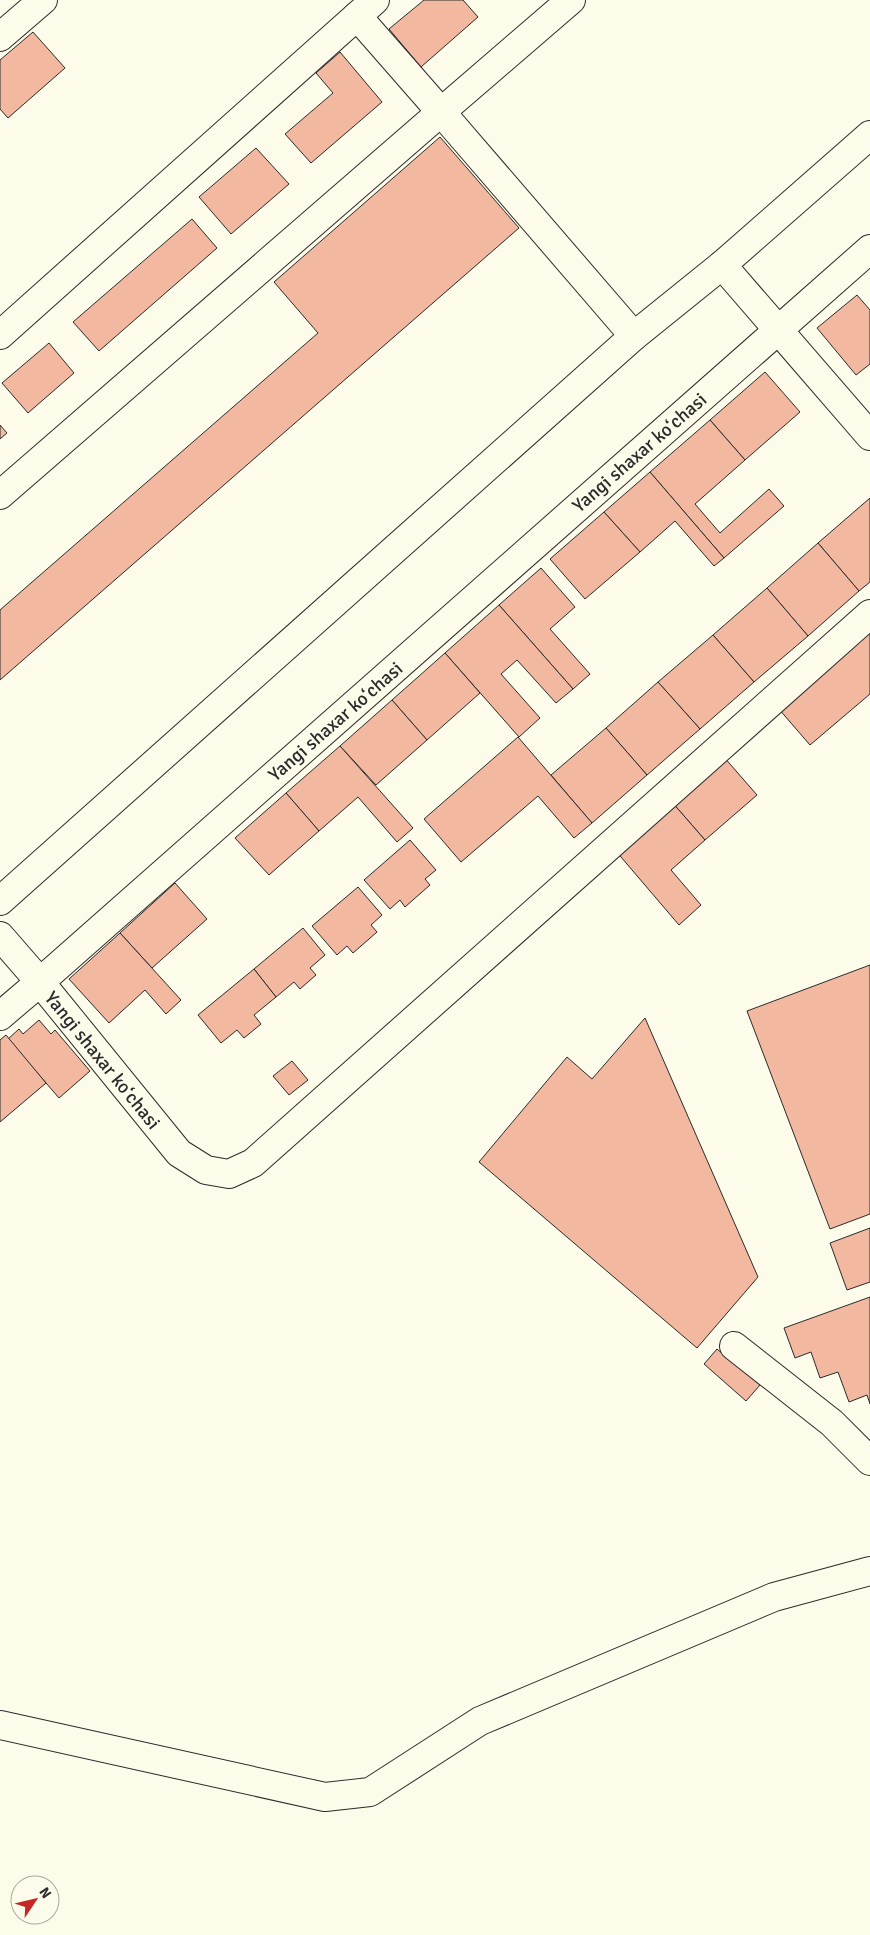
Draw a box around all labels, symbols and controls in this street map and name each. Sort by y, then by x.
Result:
street label: Yangi shaxar koʻchasi [567,388,712,518]
street label: Yangi shaxar koʻchasi [263,657,408,787]
street label: Yangi shaxar koʻchasi [39,987,165,1134]
north arrow [10,1875,60,1925]
text: N [35,1884,55,1902]

